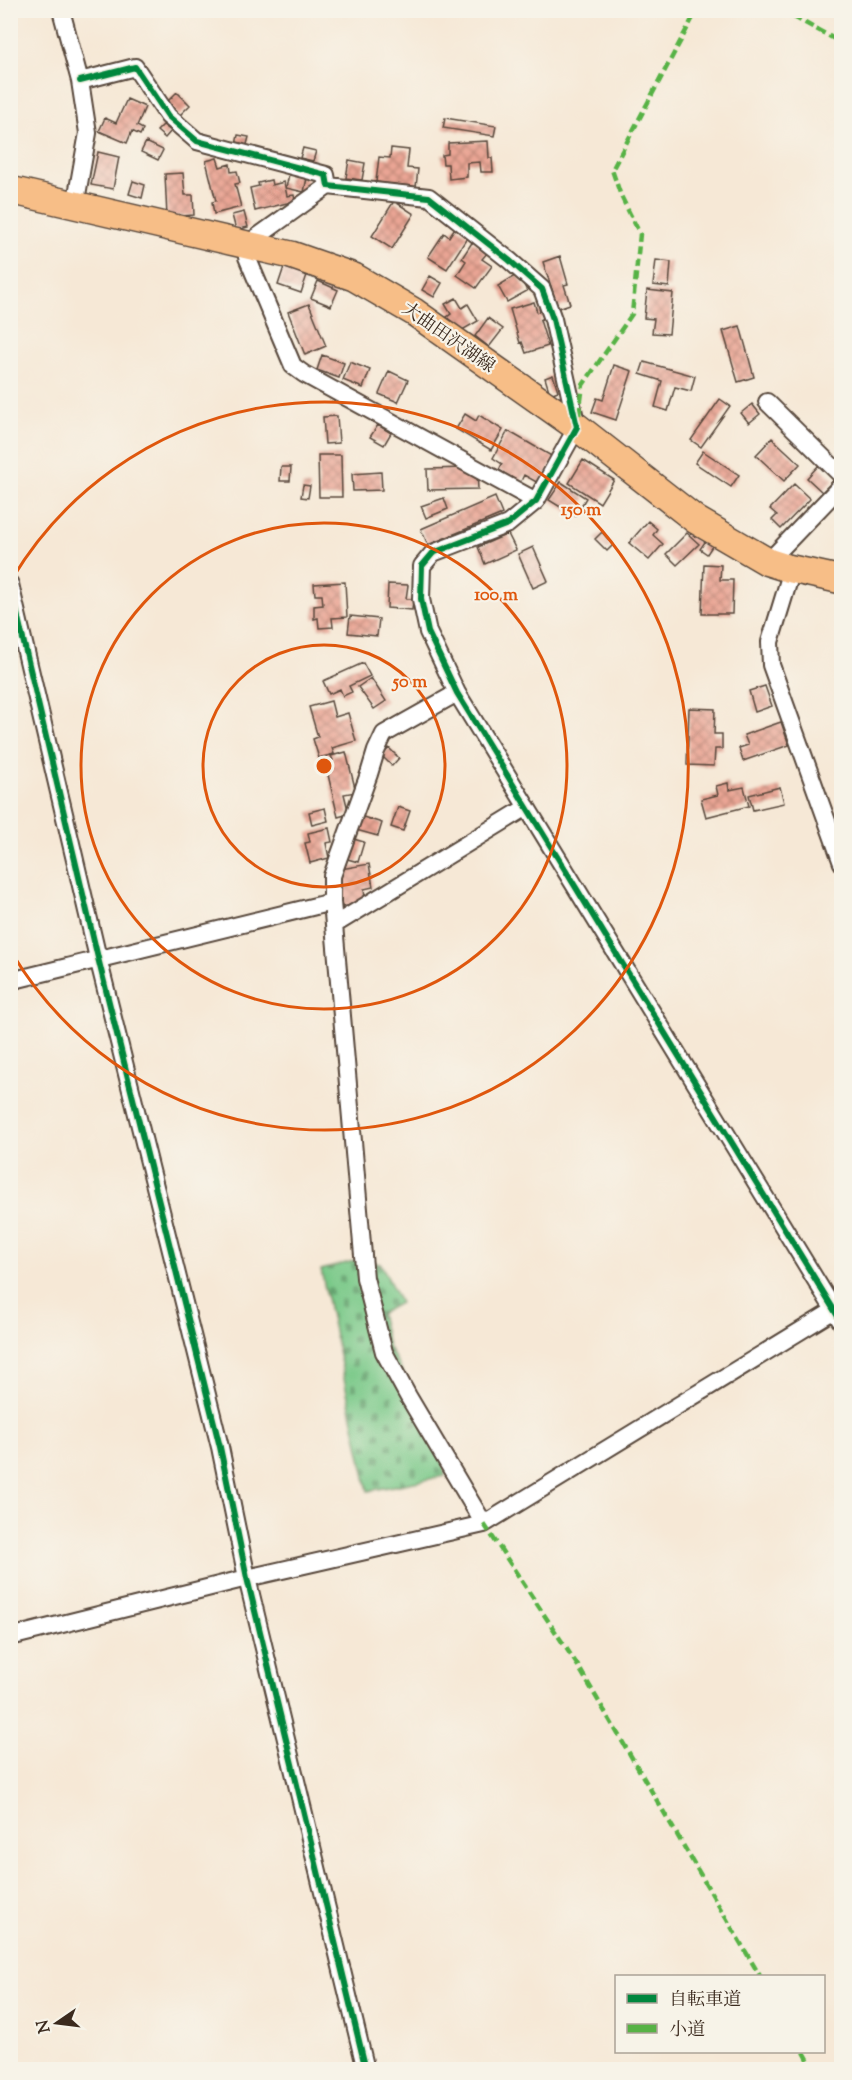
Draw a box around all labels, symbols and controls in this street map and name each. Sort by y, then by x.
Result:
street label: 大曲田沢湖線 [396,297,500,380]
text: 150 m [561,498,601,524]
text: 100 m [474,583,518,609]
text: 50 m [391,670,427,696]
centre of rings [314,756,334,776]
legend [615,1975,825,2053]
text: 自転車道 [669,1988,741,2014]
north arrow [27,1993,87,2053]
text: N [32,2017,58,2035]
text: 小道 [669,2018,705,2044]

